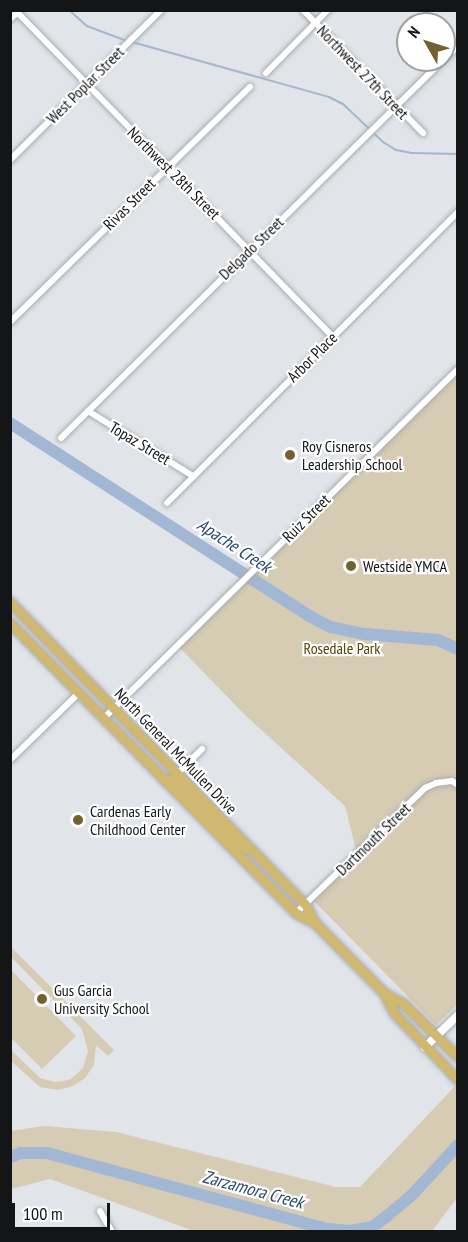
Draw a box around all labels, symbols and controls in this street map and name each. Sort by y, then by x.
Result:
north arrow [396,12,456,72]
street label: Northwest 27th Street [313,21,413,123]
street label: West Poplar Street [42,42,128,128]
street label: Northwest 28th Street [124,123,224,223]
street label: Rivas Street [99,174,159,234]
street label: Delgado Street [215,212,287,284]
street label: Arbor Place [283,328,341,386]
street label: Topaz Street [106,417,174,469]
place label: Roy Cisneros Leadership School [302,436,402,474]
marker: Roy Cisneros Leadership School [283,448,297,462]
street label: Ruiz Street [278,490,334,546]
water label: Apache Creek [193,514,275,578]
place label: Westside YMCA [363,556,447,576]
marker: Westside YMCA [344,559,358,573]
park label: Rosedale Park [304,638,380,658]
street label: North General McMullen Drive [111,684,241,818]
street label: Dartmouth Street [332,799,414,879]
place label: Cardenas Early Childhood Center [90,801,185,839]
marker: Cardenas Early Childhood Center [71,813,85,827]
place label: Gus Garcia University School [54,980,150,1018]
marker: Gus Garcia University School [35,992,49,1006]
water label: Zarzamora Creek [200,1166,306,1214]
scale bar [15,1191,112,1229]
text: 100 m [23,1202,63,1225]

